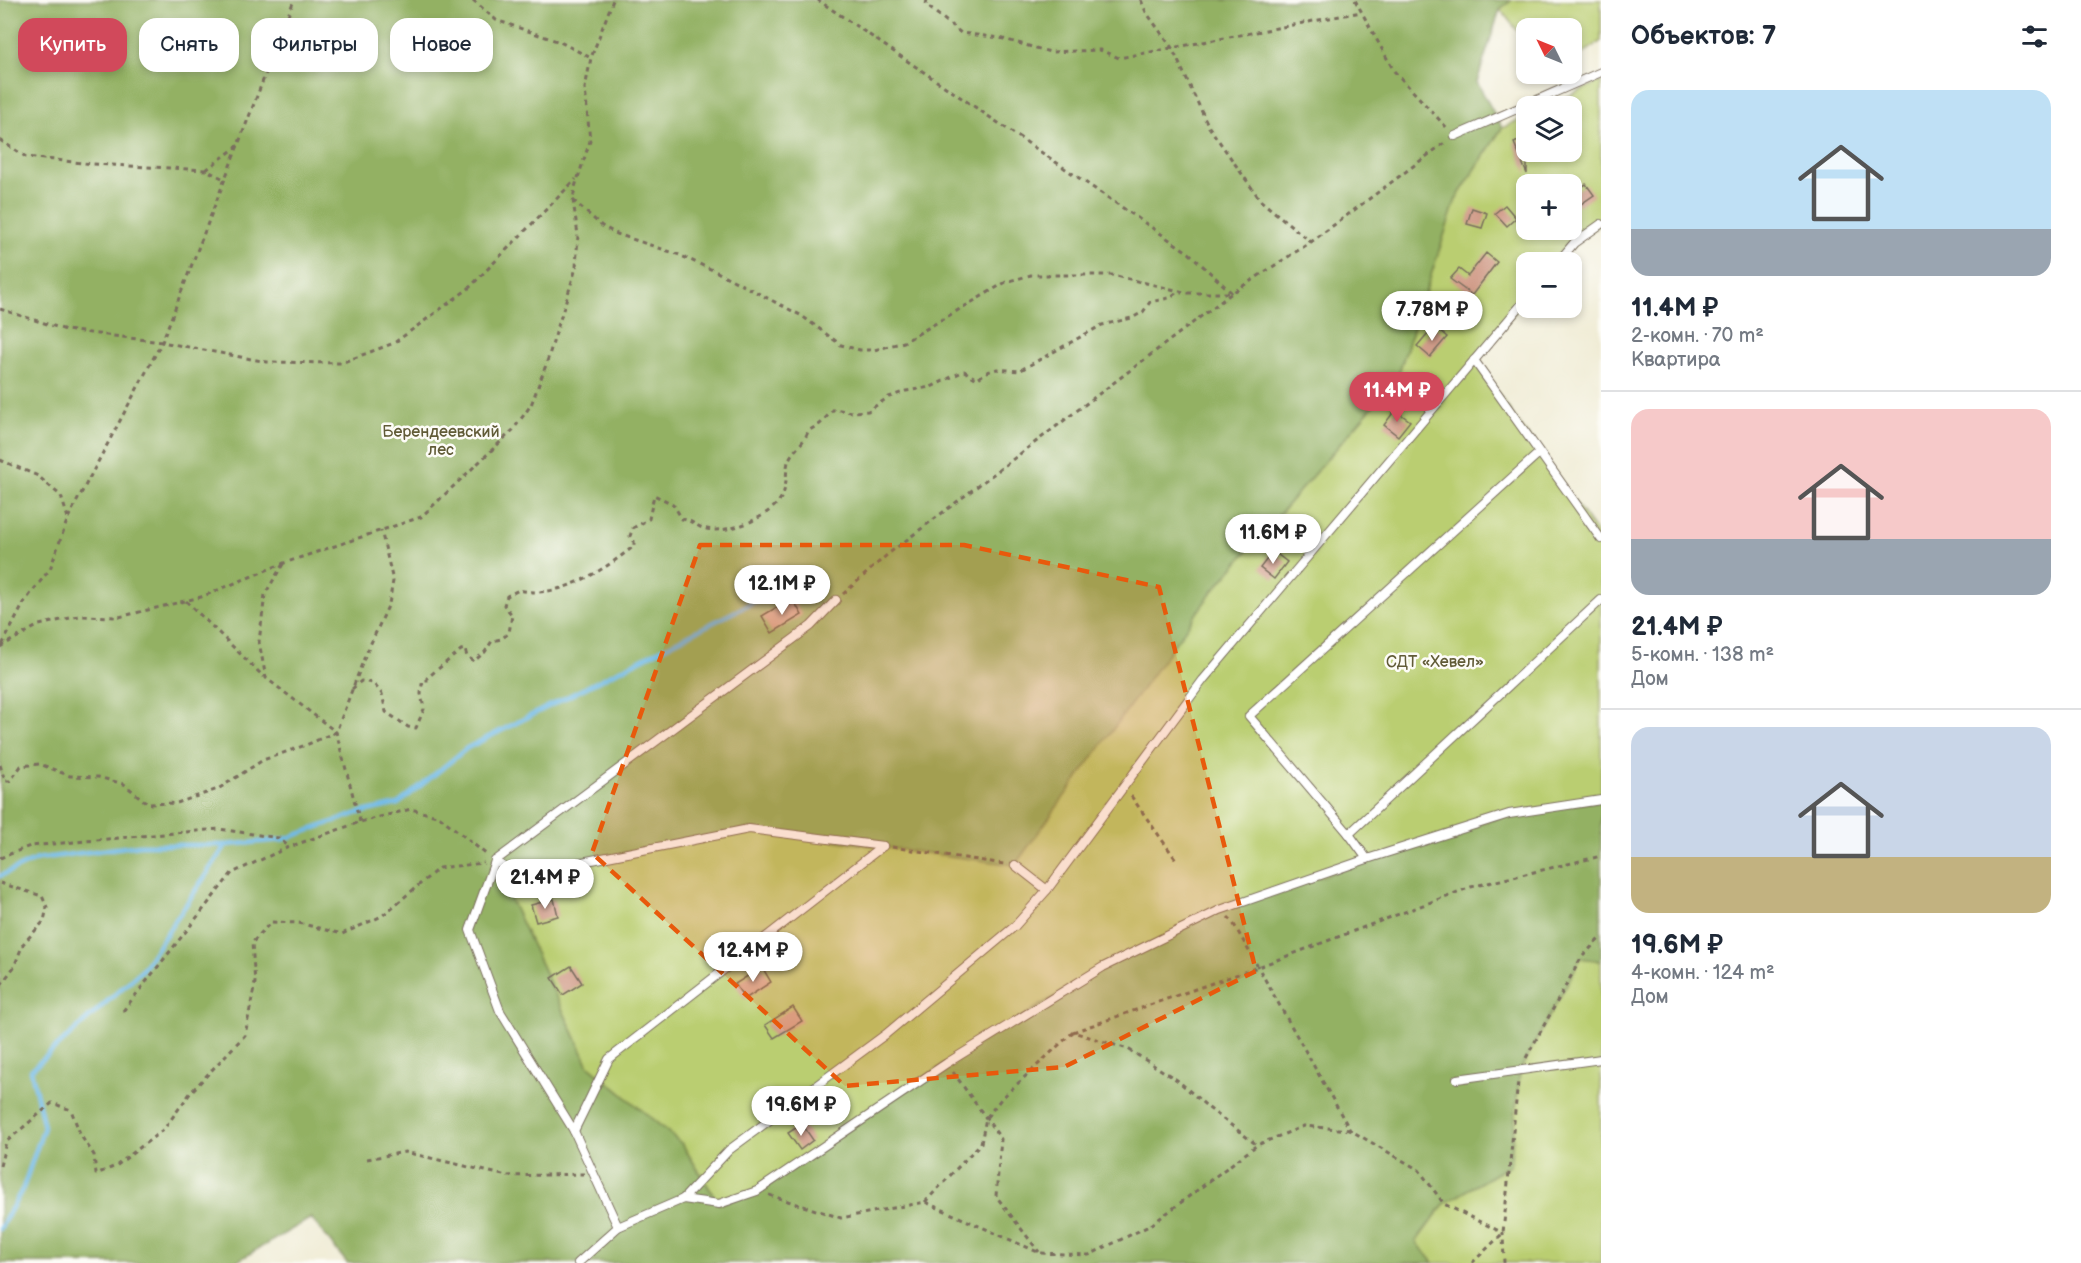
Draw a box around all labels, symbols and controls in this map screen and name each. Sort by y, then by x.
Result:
chip: Купить [18,18,127,72]
chip: Снять [139,18,239,72]
chip: Фильтры [251,18,378,72]
chip: Новое [390,18,493,72]
north arrow [1516,18,1582,84]
map controls [1516,18,1582,318]
icon: filters [2018,20,2051,53]
text: Объектов: 7 [1631,21,1776,52]
button: layers [1516,96,1582,162]
icon: home [1787,129,1895,237]
button: + [1516,174,1582,240]
button: − [1516,252,1582,318]
pin: 7.78M ₽ [1377,291,1487,342]
text: 11.4M ₽ [1631,293,1719,324]
text: 7.78M ₽ [1396,298,1468,322]
text: 2-комн. · 70 m² [1631,324,1764,348]
text: Квартира [1631,348,1721,372]
pin: 11.4M ₽ [1342,372,1452,423]
text: 11.4M ₽ [1363,379,1431,403]
park label: Берендеевский лес [382,423,500,460]
icon: home [1787,448,1895,556]
pin: 11.6M ₽ [1218,514,1328,565]
text: 11.6M ₽ [1239,521,1307,545]
pin: 12.1M ₽ [727,565,837,616]
text: 12.1M ₽ [748,572,816,596]
text: 21.4M ₽ [1631,612,1723,643]
text: 5-комн. · 138 m² [1631,643,1774,667]
park label: СДТ «Хевел» [1386,653,1484,672]
text: Дом [1631,667,1669,691]
icon: home [1787,766,1895,874]
pin: 21.4M ₽ [490,859,600,910]
text: 21.4M ₽ [510,866,580,890]
text: 19.6M ₽ [1631,930,1723,961]
pin: 12.4M ₽ [698,932,808,983]
text: 12.4M ₽ [718,939,788,963]
text: 4-комн. · 124 m² [1631,961,1775,985]
text: Дом [1631,985,1669,1009]
pin: 19.6M ₽ [746,1086,856,1137]
text: 19.6M ₽ [766,1093,836,1117]

